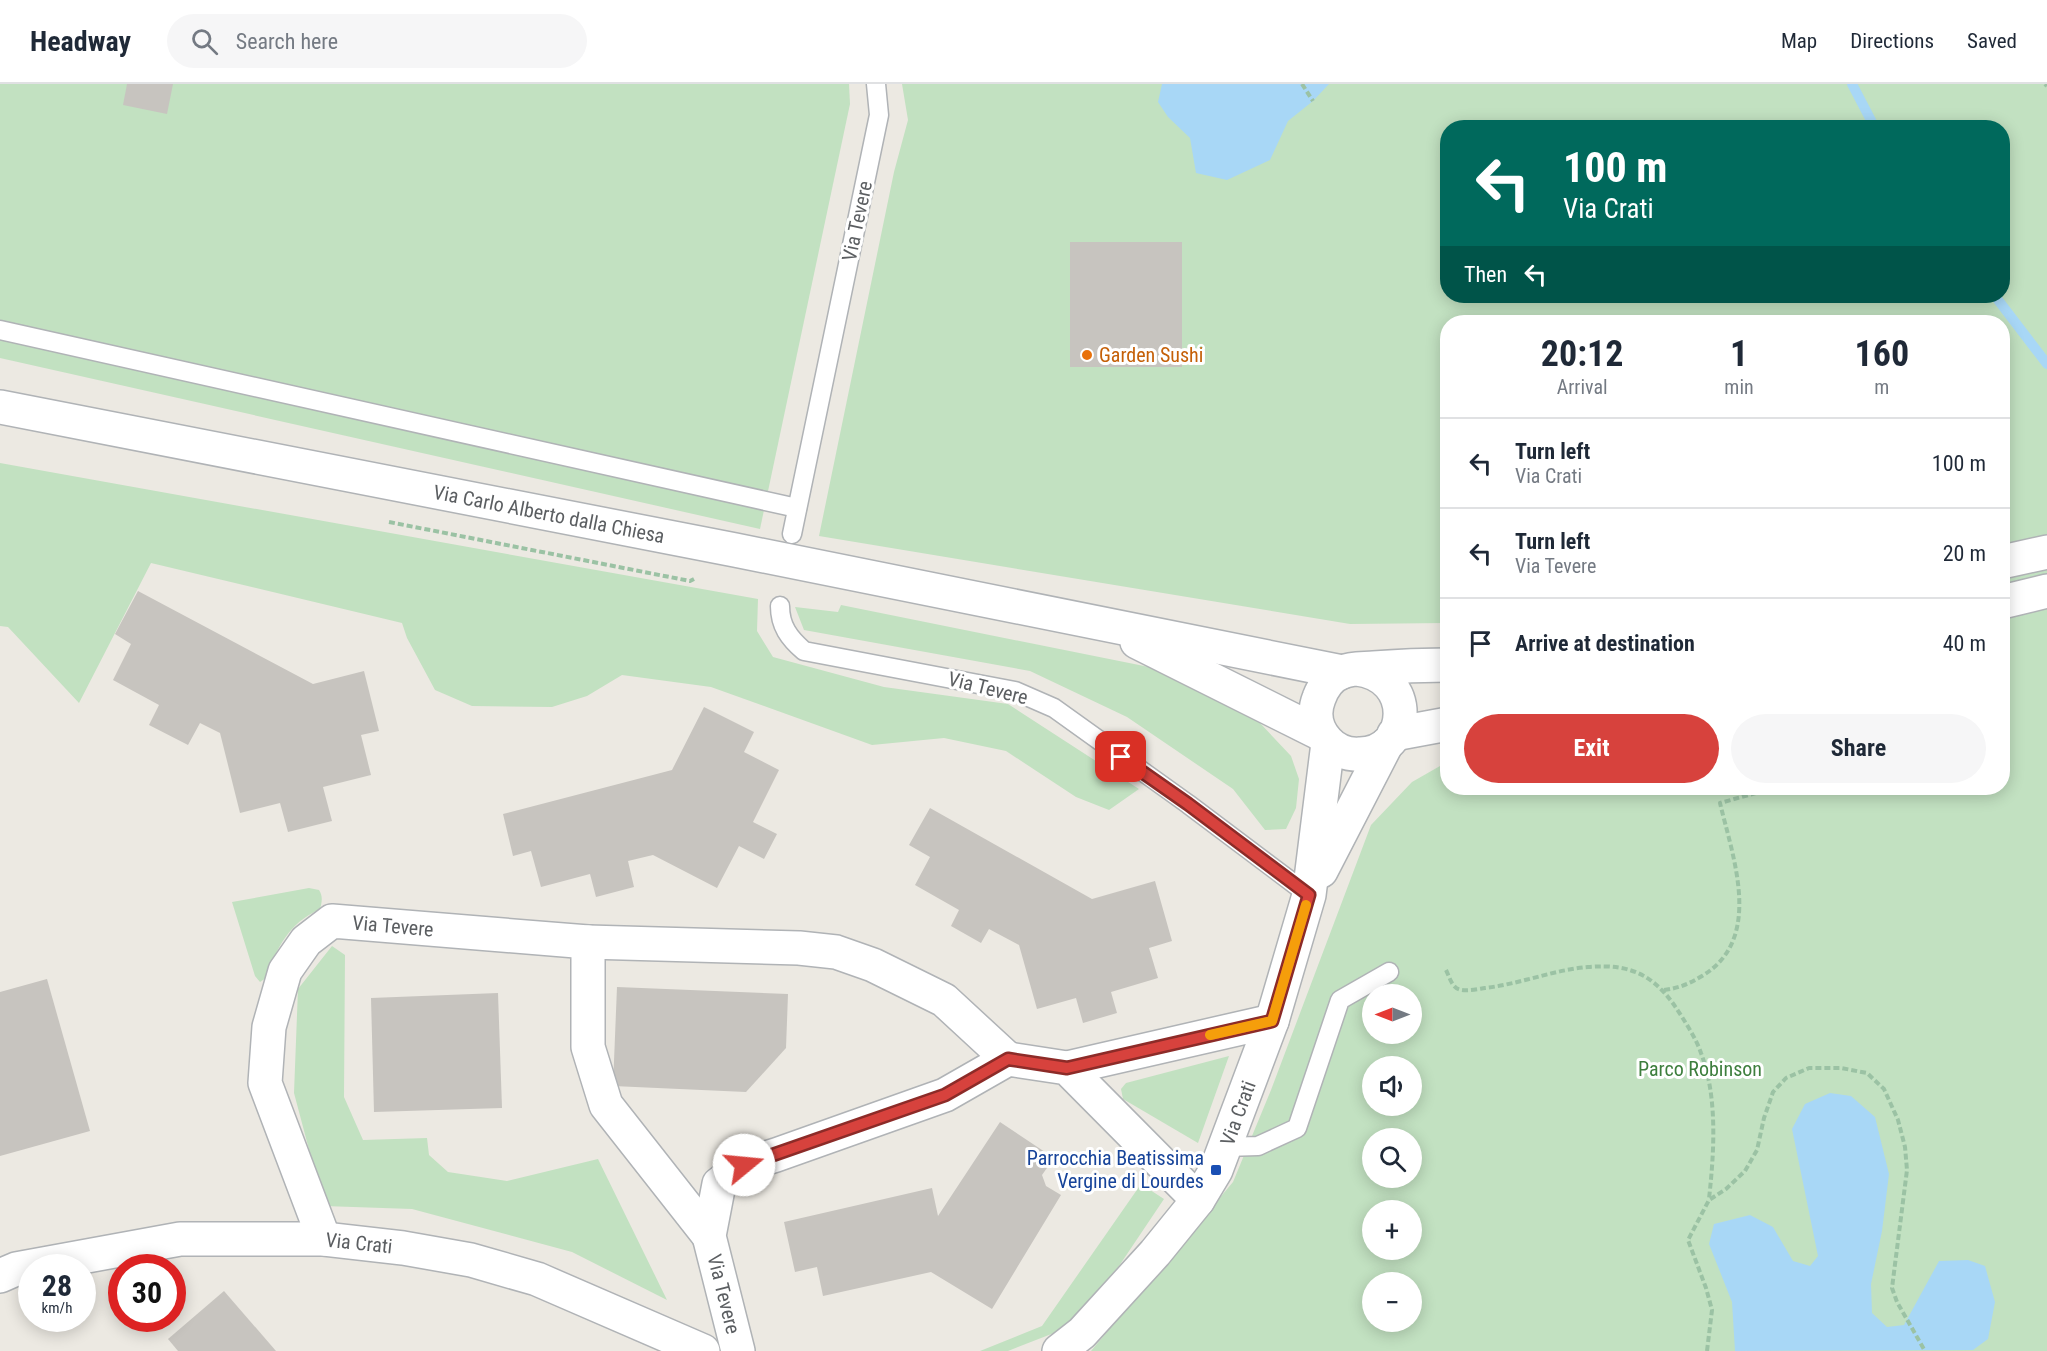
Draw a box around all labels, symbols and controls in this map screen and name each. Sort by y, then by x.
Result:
search box [167,14,587,68]
text: Headway [30,25,131,58]
icon: search [188,25,221,58]
text: Search here [236,29,338,54]
text: Map [1781,29,1817,53]
text: Directions [1850,29,1934,53]
text: Saved [1967,29,2017,53]
text: 100 m [1563,143,1668,192]
icon: left [1464,144,1542,222]
street label: Via Tevere [837,179,877,263]
text: Via Crati [1563,193,1654,225]
icon: left [1519,258,1552,291]
text: Then [1464,262,1507,287]
text: 20:12 [1541,333,1623,375]
text: 1 [1730,333,1748,375]
text: 160 [1855,333,1909,375]
place label: Garden Sushi [1099,343,1203,367]
marker: Garden Sushi [1080,348,1094,362]
text: Arrival [1557,375,1608,399]
text: min [1724,375,1754,399]
text: m [1874,375,1889,399]
text: Turn left [1515,439,1590,464]
icon: left [1464,447,1497,480]
text: 100 m [1932,451,1986,476]
text: Via Crati [1515,464,1582,488]
street label: Via Carlo Alberto dalla Chiesa [431,480,667,548]
text: Turn left [1515,529,1590,554]
icon: left [1464,537,1497,570]
text: 20 m [1943,541,1986,566]
text: Via Tevere [1515,554,1596,578]
icon: arrive [1464,627,1497,660]
text: Arrive at destination [1515,631,1695,656]
text: 40 m [1943,631,1986,656]
street label: Via Tevere [946,667,1030,709]
button: Exit [1464,714,1719,783]
button: Share [1731,714,1986,783]
pin [1095,731,1146,782]
icon: arrive [1104,740,1137,773]
street label: Via Tevere [351,911,435,941]
north arrow [1362,984,1422,1044]
map controls [1362,984,1422,1332]
button: sound [1362,1056,1422,1116]
park label: Parco Robinson [1638,1057,1762,1081]
street label: Via Crati [1215,1077,1261,1149]
button: search [1362,1128,1422,1188]
position arrow [712,1133,776,1197]
place label: Parrocchia Beatissima Vergine di Lourdes [1027,1146,1204,1193]
marker: Parrocchia Beatissima Vergine di Lourdes [1209,1163,1223,1177]
button: + [1362,1200,1422,1260]
street label: Via Crati [324,1228,394,1258]
street label: Via Tevere [703,1252,745,1336]
speed limit sign: 30 [108,1254,186,1332]
text: 28 [42,1268,72,1303]
button: − [1362,1272,1422,1332]
text: km/h [42,1299,72,1317]

